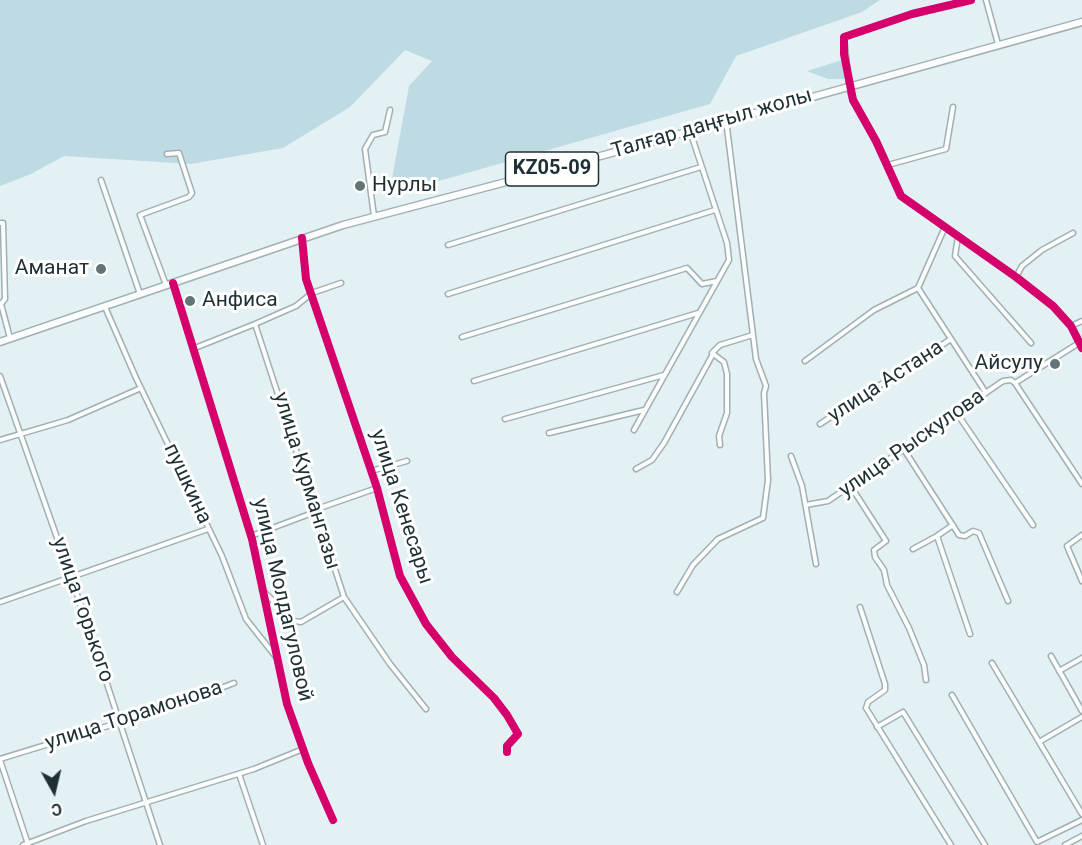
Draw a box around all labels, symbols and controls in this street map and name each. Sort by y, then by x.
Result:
street label: Талғар даңғыл жолы [609,83,815,165]
road number: KZ05-09 [506,152,598,186]
place label: Нурлы [372,173,437,199]
marker: Нурлы [353,179,367,193]
place label: Аманат [15,256,89,282]
marker: Аманат [94,262,108,276]
place label: Анфиса [202,288,278,314]
marker: Анфиса [183,294,197,308]
street label: улица Астана [824,335,948,429]
place label: Айсулу [975,351,1043,377]
marker: Айсулу [1048,357,1062,371]
street label: улица Рыскулова [834,384,990,504]
street label: улица Курмангазы [267,389,345,573]
street label: улица Кенесары [364,427,438,587]
street label: пушкина [157,440,217,528]
street label: улица Молдагуловой [246,496,318,704]
street label: улица Горького [45,534,119,686]
street label: улица Торамонова [42,675,226,757]
north arrow [24,761,84,821]
text: С [50,799,63,819]

